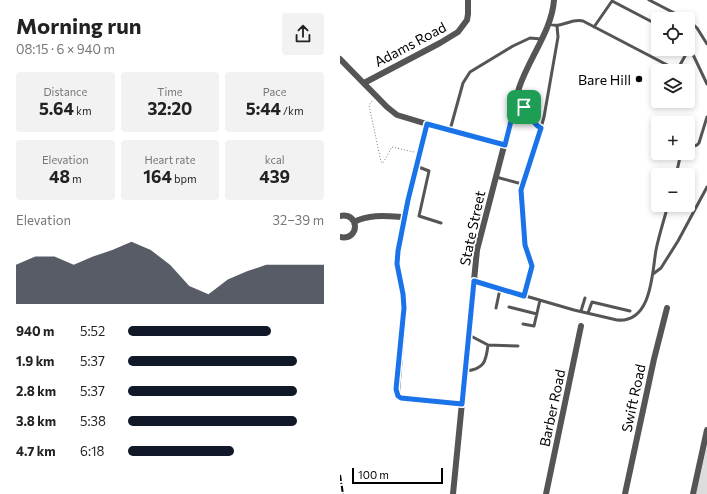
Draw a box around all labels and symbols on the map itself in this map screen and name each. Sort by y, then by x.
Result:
street label: Adams Road [371,18,449,70]
place label: Bare Hill [578,71,631,88]
marker: Bare Hill [634,74,644,84]
pin [507,90,541,124]
street label: State Street [456,189,488,267]
street label: Swift Road [617,362,649,434]
street label: Barber Road [536,368,568,448]
scale bar [352,466,443,485]

